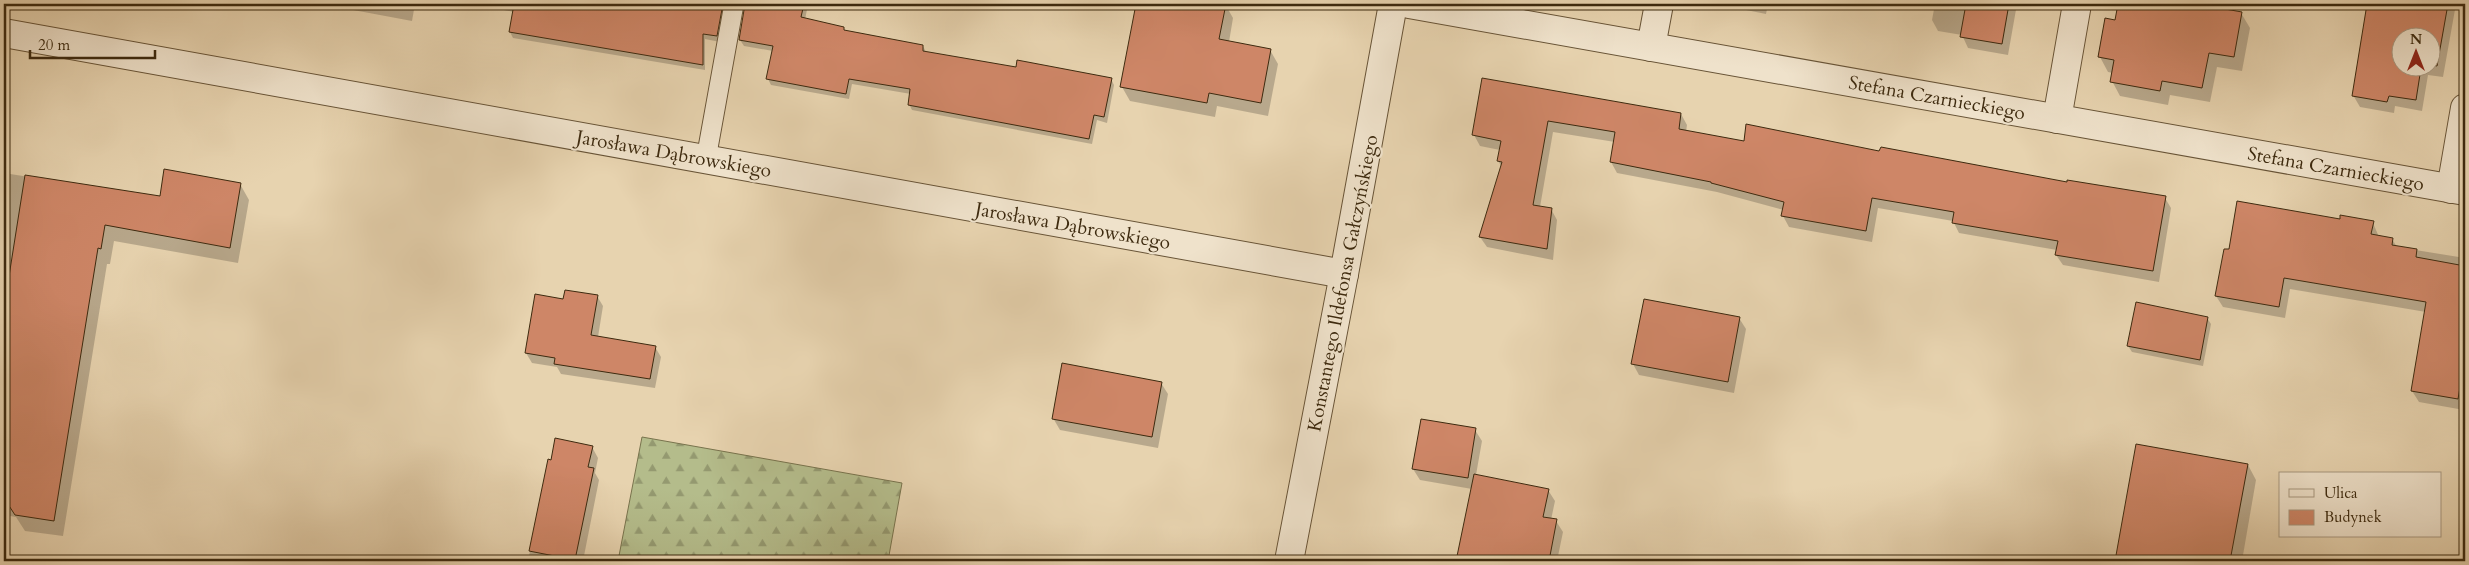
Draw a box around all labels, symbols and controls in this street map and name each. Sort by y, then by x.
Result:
scale bar [30,28,155,60]
north arrow [2392,28,2442,78]
text: N [2410,30,2422,49]
text: 20 m [38,35,70,55]
street label: Stefana Czarnieckiego [1846,70,2027,126]
street label: Jarosława Dąbrowskiego [571,123,773,184]
street label: Konstantego Ildefonsa Gałczyńskiego [1301,133,1385,434]
street label: Stefana Czarnieckiego [2245,141,2426,197]
street label: Jarosława Dąbrowskiego [970,195,1172,256]
legend [2279,472,2442,538]
text: Ulica [2324,483,2358,503]
text: Budynek [2324,507,2382,527]

